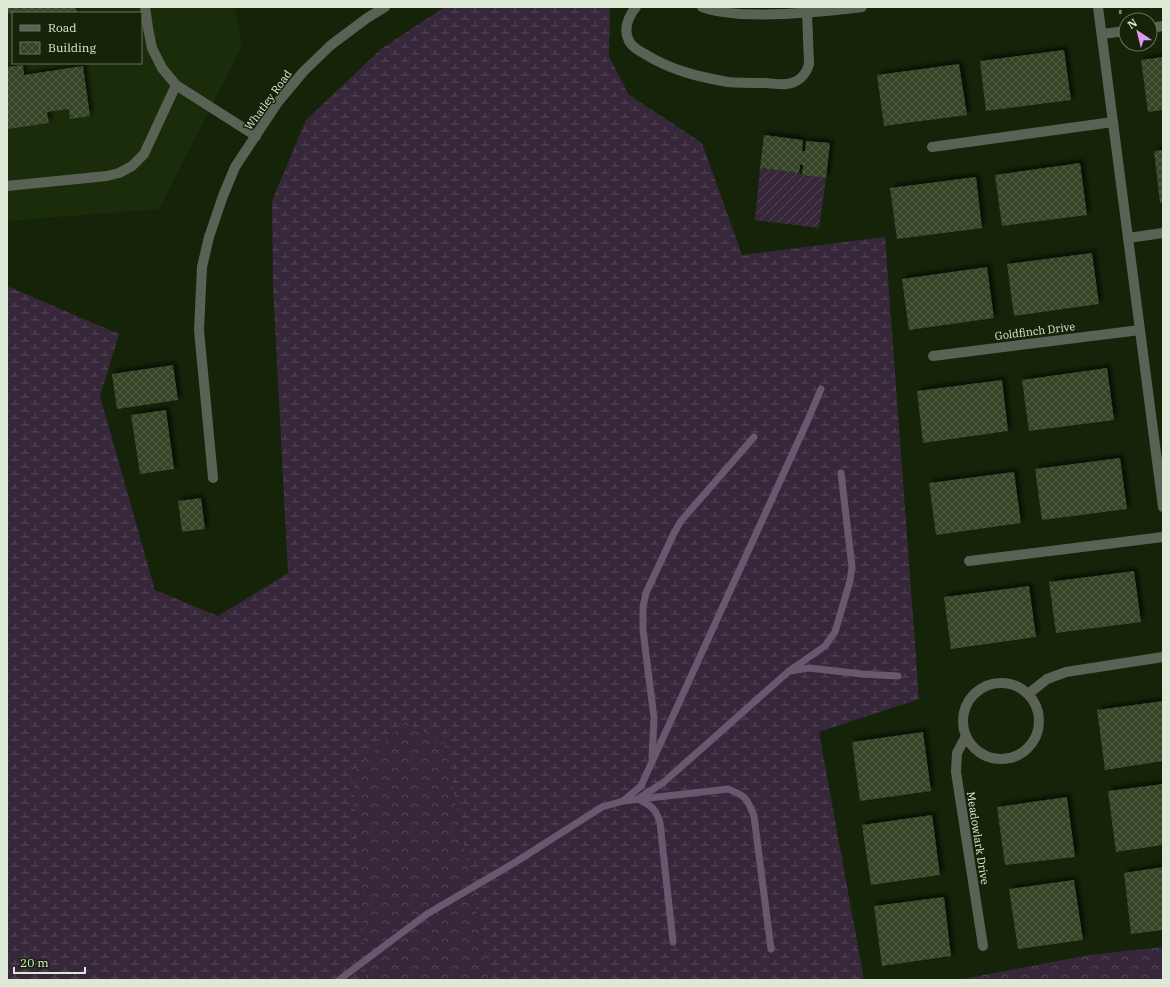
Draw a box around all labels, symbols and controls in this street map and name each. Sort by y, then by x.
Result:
legend [12,12,142,64]
north arrow [1118,12,1158,52]
text: N [1125,15,1140,32]
text: Road [48,20,77,35]
text: Building [48,40,96,55]
street label: Whatley Road [241,67,295,133]
street label: Goldfinch Drive [994,319,1076,343]
street label: Meadowlark Drive [964,791,992,886]
scale bar [14,949,85,975]
text: 20 m [20,955,49,970]

